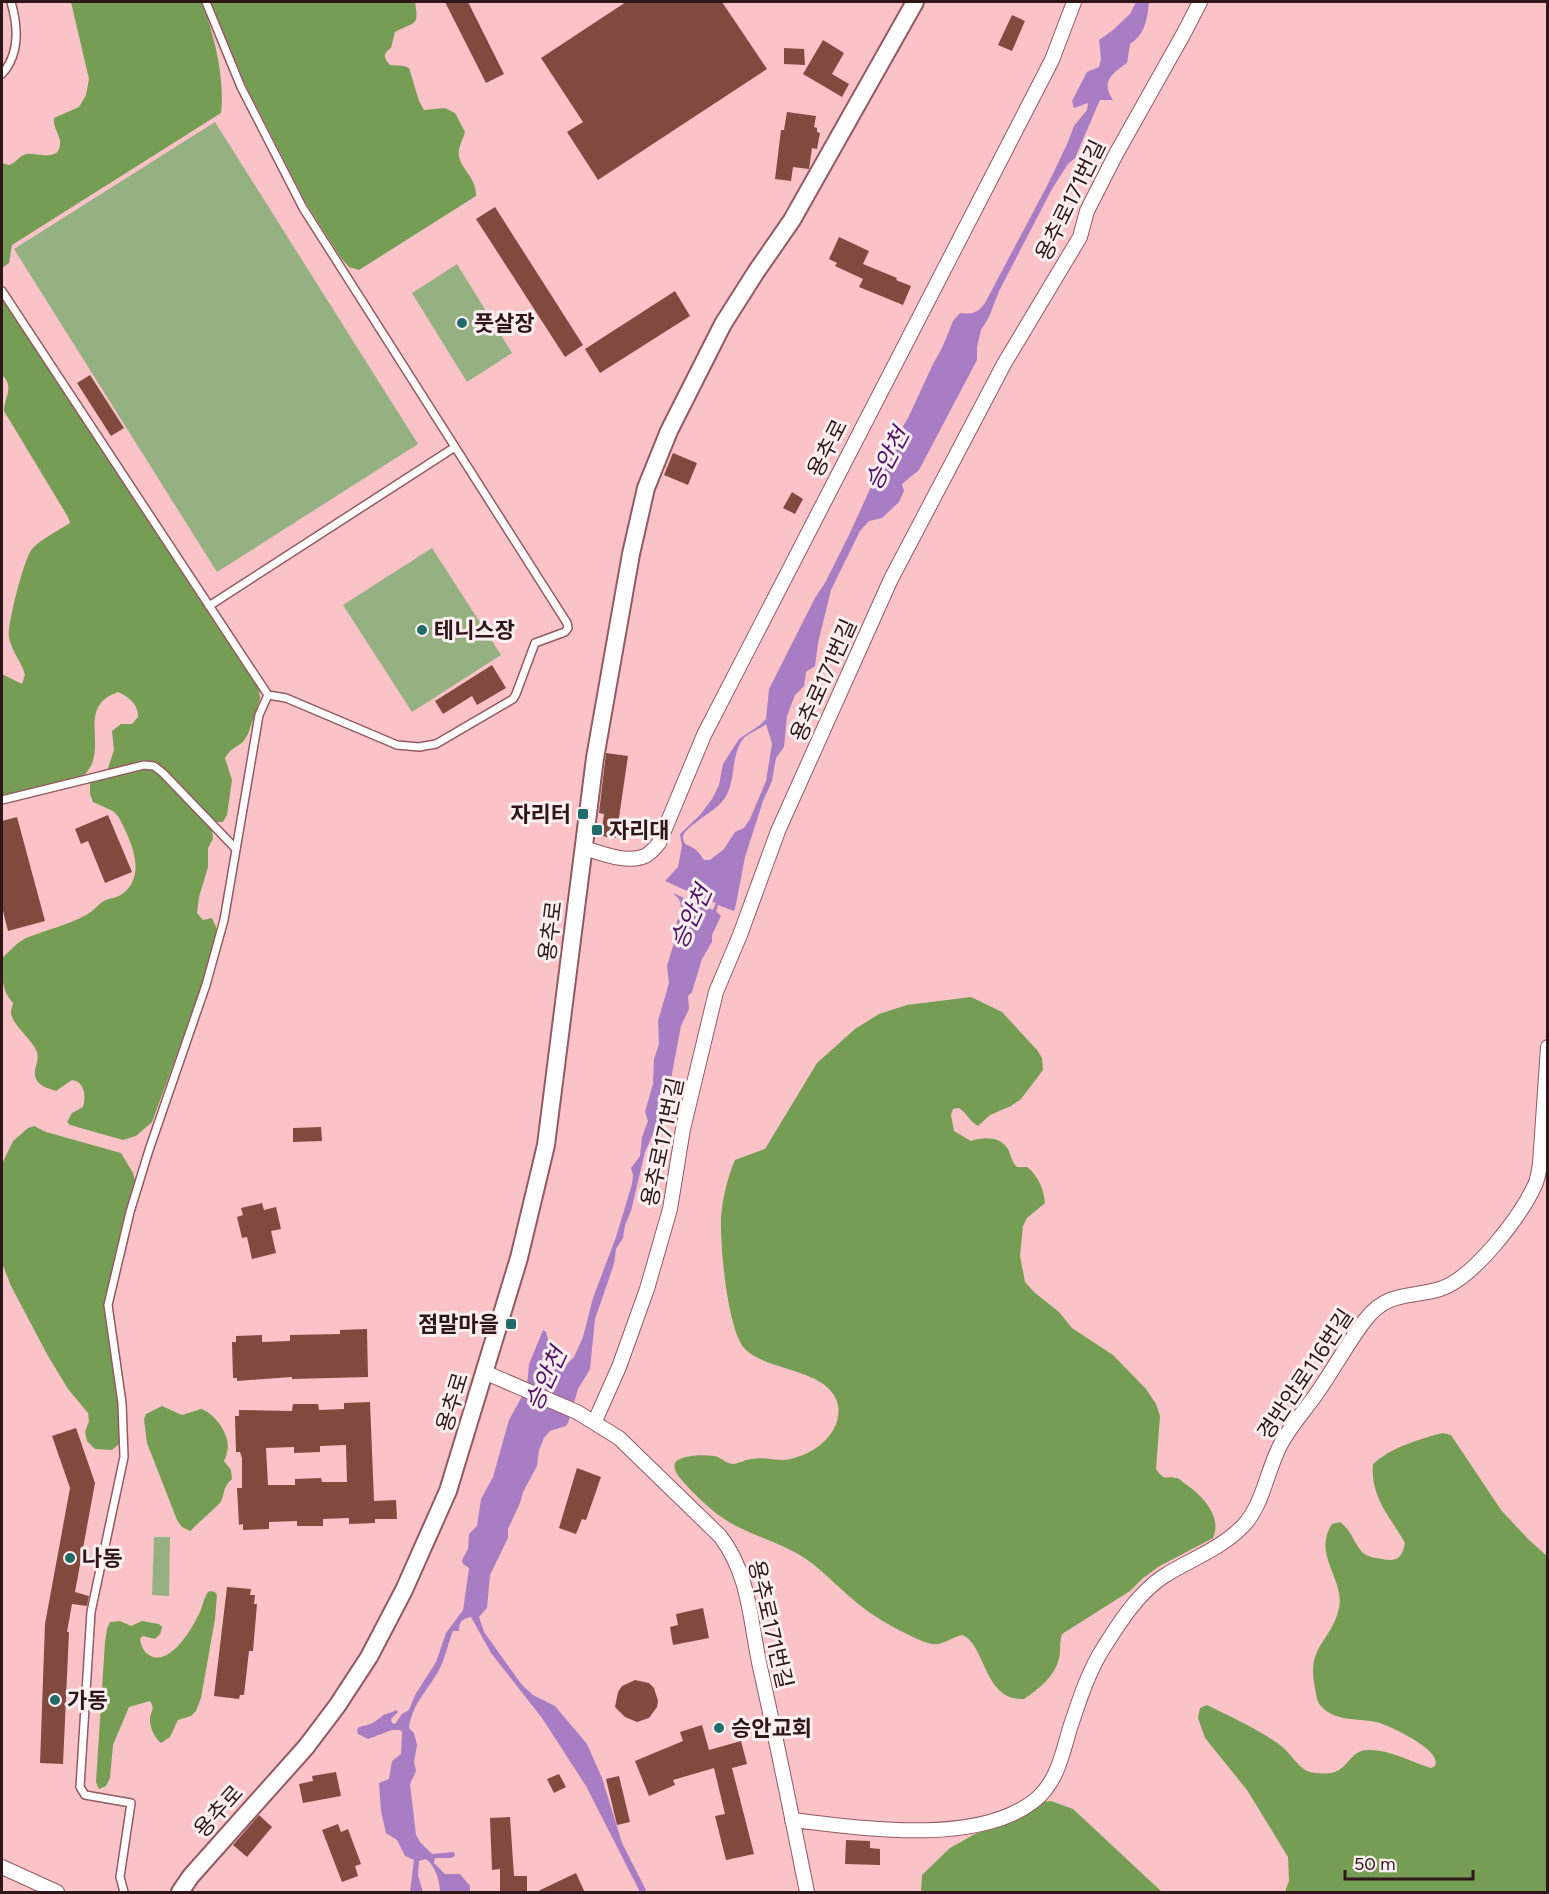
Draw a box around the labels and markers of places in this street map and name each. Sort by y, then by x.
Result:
place label: 풋살장 [474,310,535,337]
marker: 풋살장 [455,316,469,330]
place label: 테니스장 [434,617,515,644]
marker: 테니스장 [415,623,429,637]
place label: 자리터 [510,801,571,828]
marker: 자리터 [576,807,590,821]
place label: 자리대 [609,817,670,844]
marker: 자리대 [590,823,604,837]
place label: 점말마을 [418,1311,499,1338]
marker: 점말마을 [504,1317,518,1331]
place label: 나동 [82,1545,122,1572]
marker: 나동 [63,1551,77,1565]
place label: 가동 [67,1687,107,1714]
marker: 가동 [48,1693,62,1707]
place label: 승안교회 [731,1715,812,1742]
marker: 승안교회 [712,1721,726,1735]

